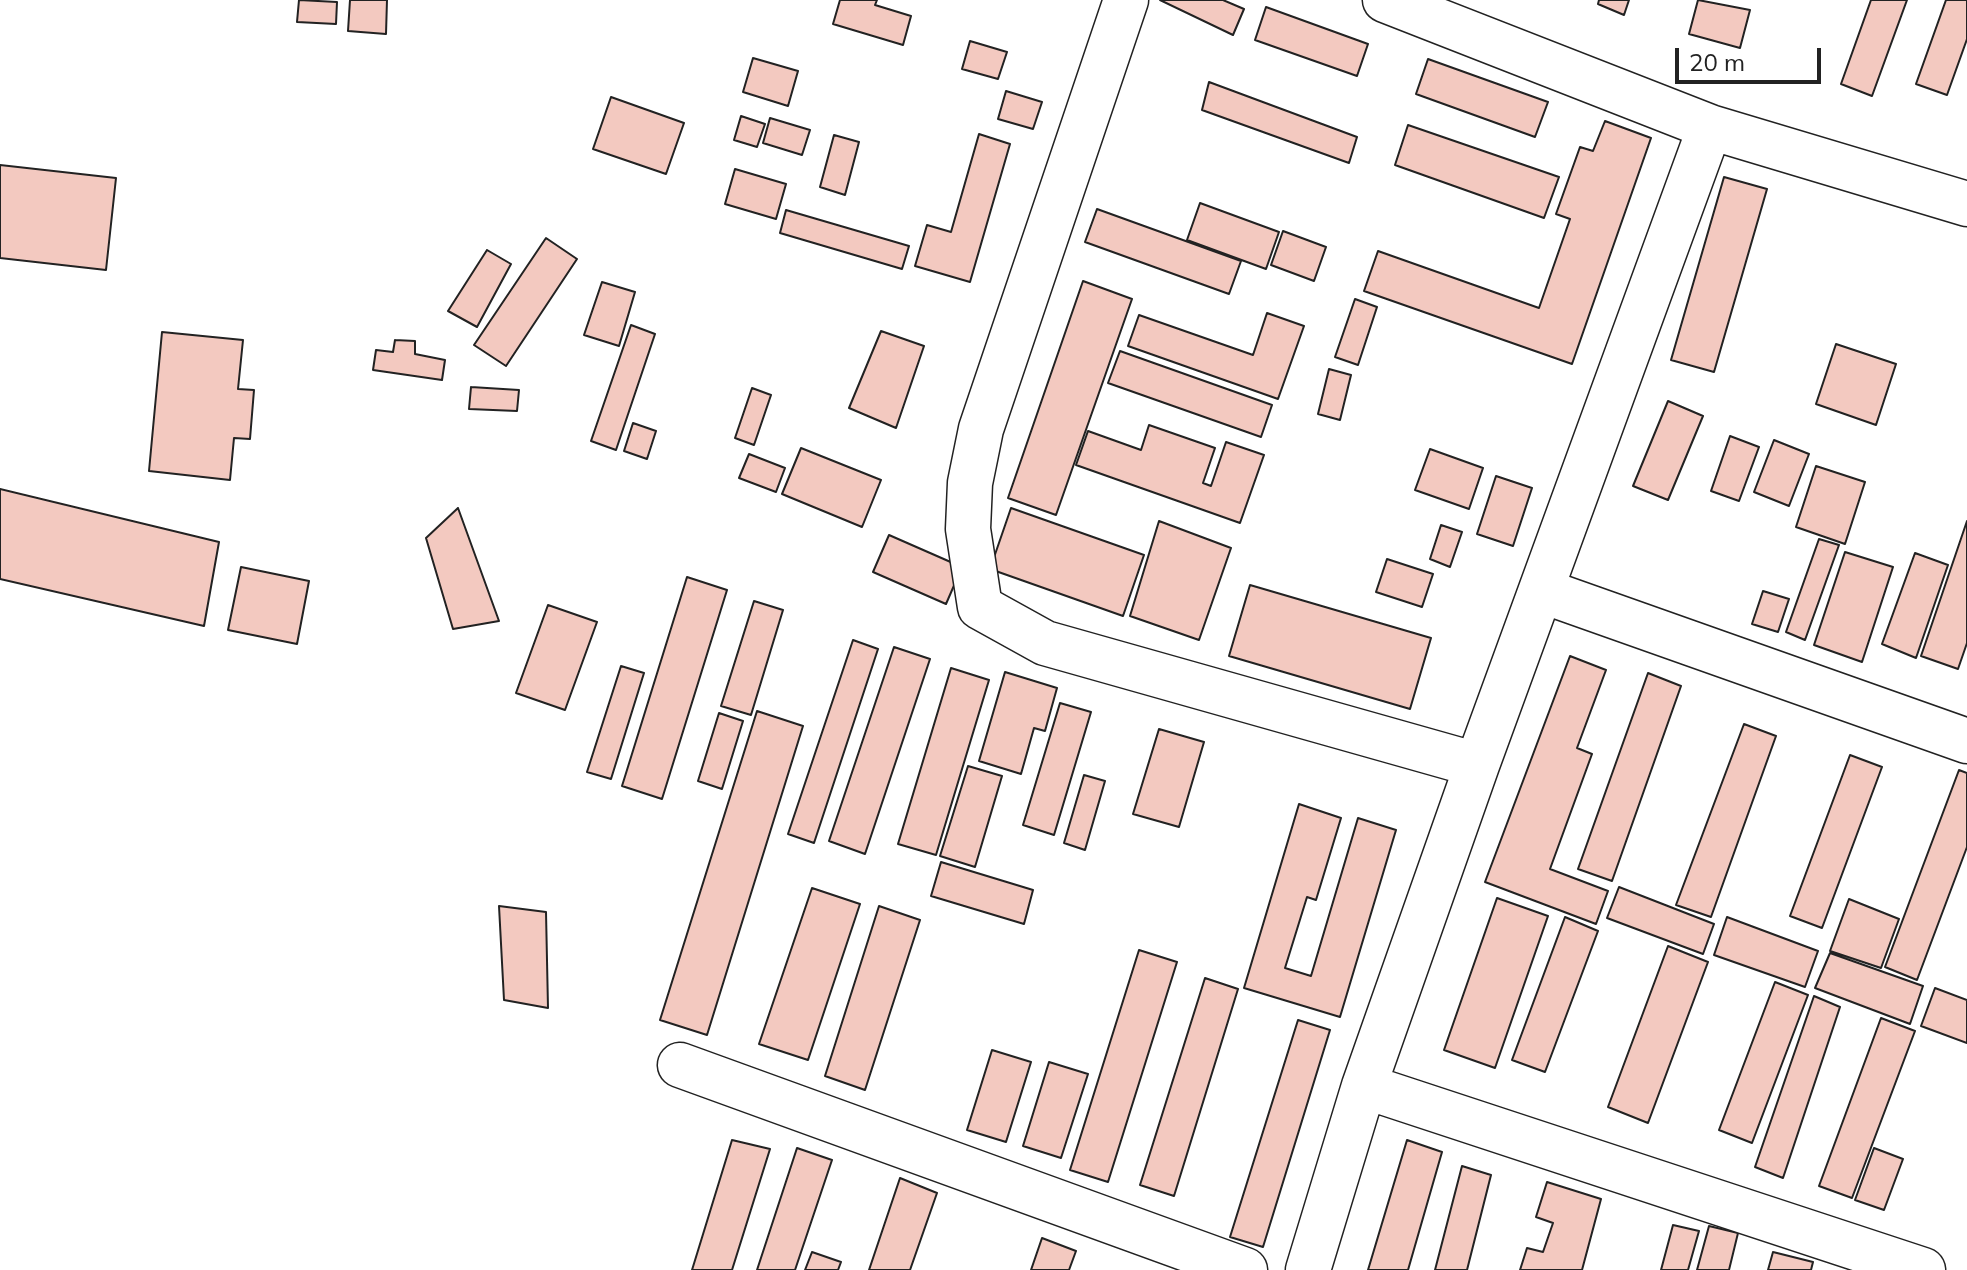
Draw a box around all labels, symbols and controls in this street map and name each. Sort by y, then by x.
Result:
scale bar [1679,32,1825,82]
text: 20 m [1689,47,1745,77]

